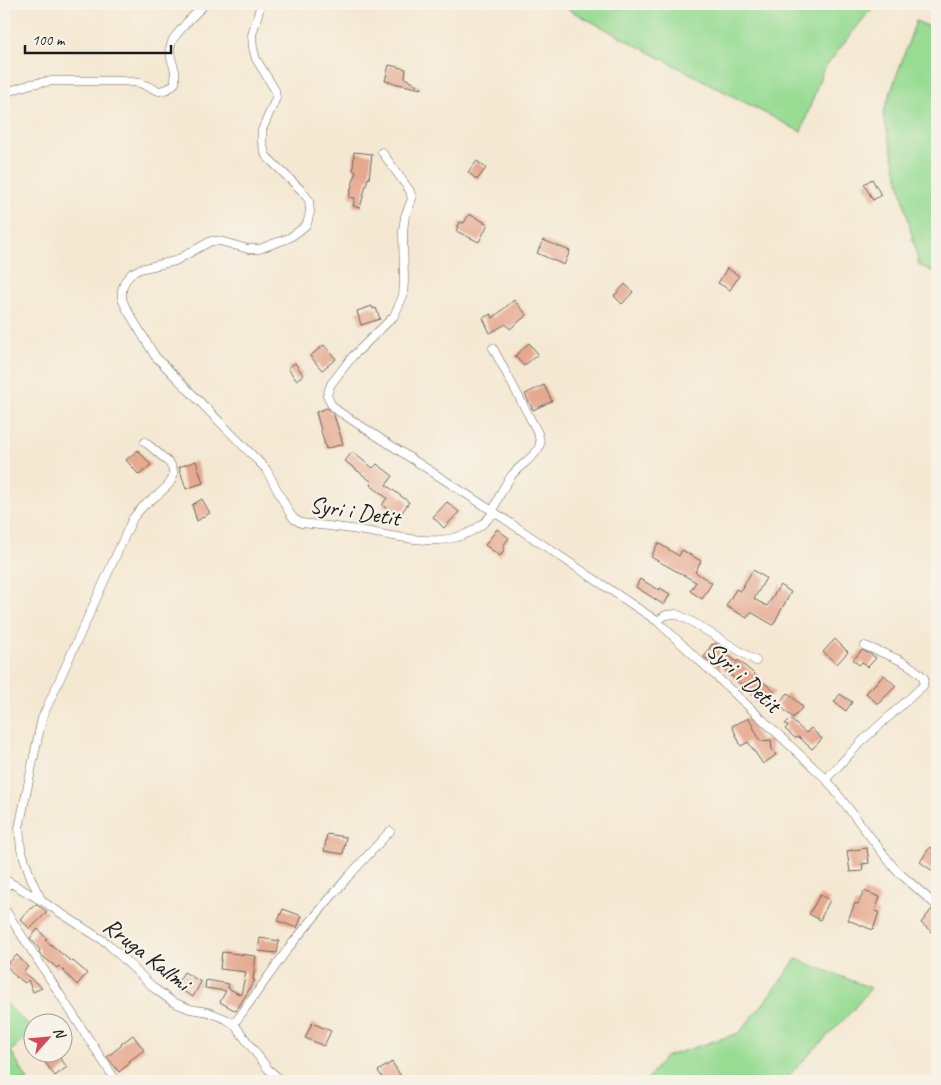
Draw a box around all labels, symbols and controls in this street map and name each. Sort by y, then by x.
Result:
scale bar [25,22,171,54]
text: 100 m [32,31,66,50]
street label: Syri i Detit [308,489,404,533]
street label: Syri i Detit [701,635,789,720]
street label: Rruga Kallmi [97,911,199,999]
north arrow [22,1012,72,1062]
text: N [50,1025,70,1042]

